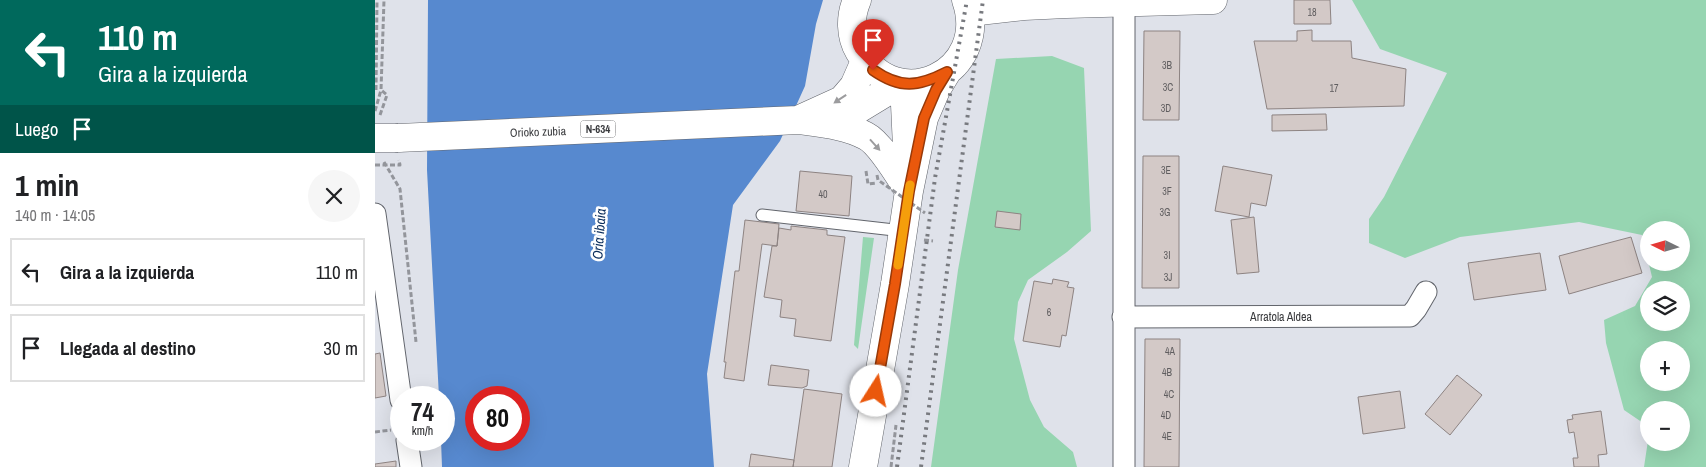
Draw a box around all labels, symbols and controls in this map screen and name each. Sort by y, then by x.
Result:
house number: 18 [1307,6,1317,19]
text: 110 m [98,14,178,61]
pin [852,19,894,70]
icon: left [15,20,80,85]
icon: arrive [859,26,887,54]
text: Gira a la izquierda [98,59,247,89]
house number: 3B [1162,59,1173,72]
house number: 3C [1163,81,1173,94]
house number: 17 [1329,82,1339,95]
one-way arrow [833,95,847,104]
house number: 3D [1161,102,1171,115]
icon: arrive [68,115,96,143]
text: Luego [15,116,58,142]
road number: N-634 [581,120,615,138]
street label: Orioko zubia [510,123,567,141]
one-way arrow [870,139,881,152]
house number: 3E [1161,164,1171,177]
text: 1 min [15,165,79,205]
button: close [308,170,360,222]
house number: 3F [1162,185,1172,198]
house number: 40 [818,188,828,201]
text: 140 m · 14:05 [15,204,95,226]
house number: 3G [1160,206,1170,219]
water label: Oria ibaia [588,208,610,260]
north arrow [1640,221,1690,271]
map controls [1640,221,1690,451]
house number: 3I [1164,249,1170,262]
icon: left [17,258,45,286]
text: Gira a la izquierda [60,259,194,285]
text: 110 m [316,259,358,285]
house number: 3J [1164,271,1172,284]
button: layers [1640,281,1690,331]
house number: 6 [1047,306,1052,319]
street label: Arratola Aldea [1249,309,1312,325]
icon: arrive [17,334,45,362]
text: Llegada al destino [60,335,196,361]
text: 30 m [323,335,358,361]
button: + [1640,341,1690,391]
house number: 4A [1165,345,1176,358]
position arrow [849,364,901,416]
house number: 4B [1162,366,1173,379]
speed limit sign: 80 [465,386,530,451]
house number: 4C [1164,388,1174,401]
text: 74 [411,395,434,429]
button: − [1640,401,1690,451]
house number: 4D [1161,409,1171,422]
text: km/h [412,423,433,439]
house number: 4E [1162,430,1172,443]

